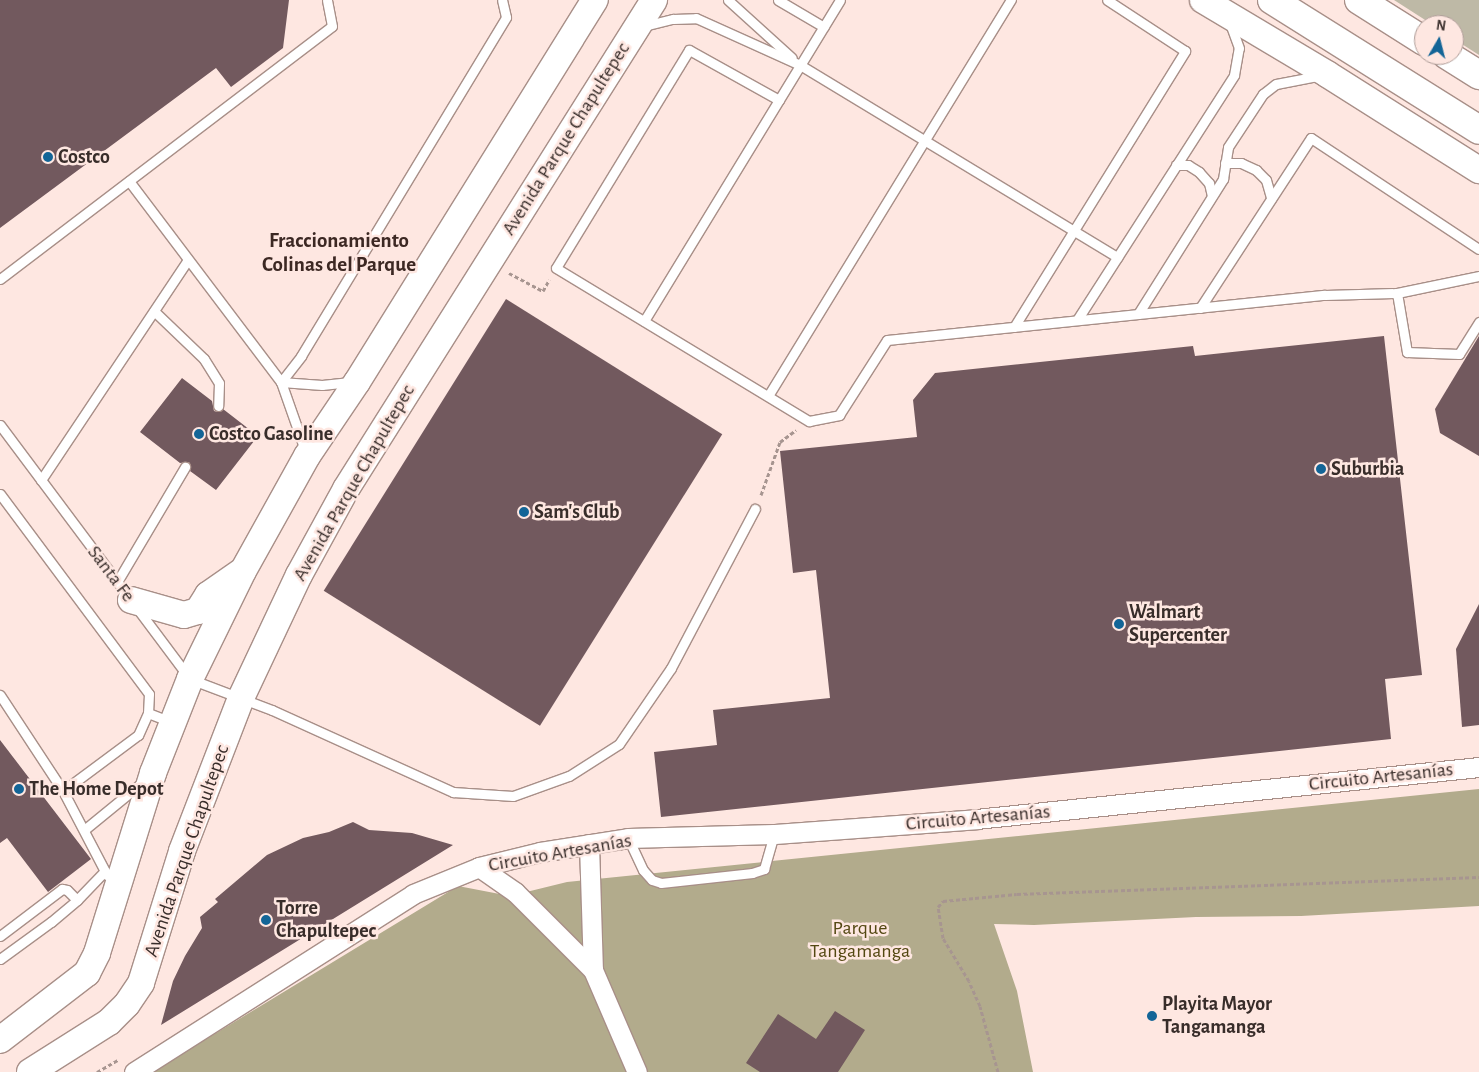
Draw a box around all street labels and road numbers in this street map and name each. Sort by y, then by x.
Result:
street label: Avenida Parque Chapultepec [497,38,635,240]
street label: Avenida Parque Chapultepec [288,381,420,585]
street label: Santa Fe [82,541,140,607]
street label: Avenida Parque Chapultepec [139,742,235,960]
street label: Circuito Artesanías [1308,757,1454,797]
street label: Circuito Artesanías [905,800,1051,836]
street label: Circuito Artesanías [487,829,633,877]

